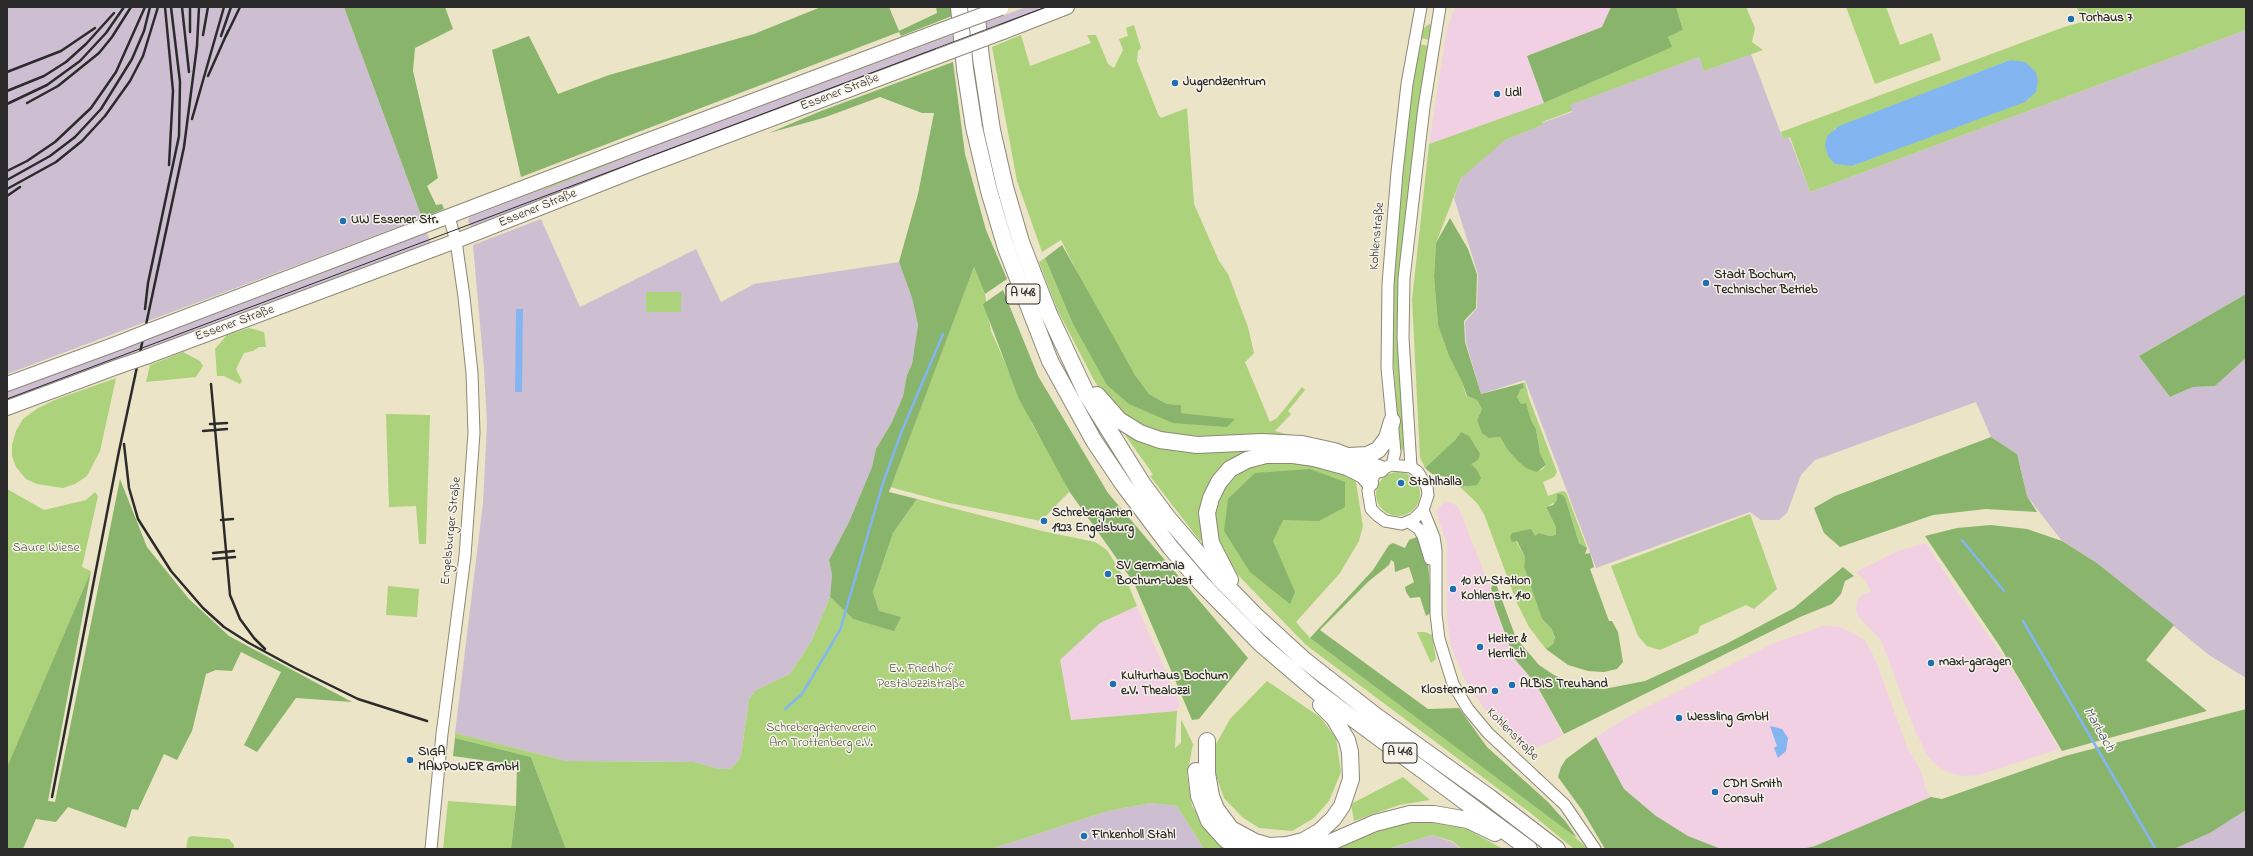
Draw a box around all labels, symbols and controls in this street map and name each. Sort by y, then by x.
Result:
place label: Torhaus 7 [2079,11,2133,27]
marker: Torhaus 7 [2066,14,2076,24]
street label: Essener Straße [799,71,881,115]
place label: Jugendzentrum [1183,75,1266,91]
marker: Jugendzentrum [1170,78,1180,88]
place label: Lidl [1505,86,1522,102]
marker: Lidl [1492,89,1502,99]
street label: Essener Straße [497,186,579,232]
street label: Kohlenstraße [1367,201,1389,271]
place label: UW Essener Str. [351,213,438,229]
marker: UW Essener Str. [338,216,348,226]
place label: Stadt Bochum, Technischer Betrieb [1714,268,1818,299]
marker: Stadt Bochum, Technischer Betrieb [1701,278,1711,288]
road number: A 448 [1006,284,1040,304]
street label: Essener Straße [193,303,277,345]
place label: Stahlhalla [1409,475,1462,491]
street label: Engelsburger Straße [439,476,465,586]
marker: Stahlhalla [1396,478,1406,488]
place label: Schrebergarten 1923 Engelsburg [1052,506,1134,537]
marker: Schrebergarten 1923 Engelsburg [1039,516,1049,526]
park label: Saure Wiese [12,541,80,557]
place label: SV Germania Bochum-West [1116,559,1193,590]
marker: SV Germania Bochum-West [1103,569,1113,579]
place label: 10 kV-Station Kohlenstr. 140 [1461,574,1530,605]
marker: 10 kV-Station Kohlenstr. 140 [1448,584,1458,594]
place label: Heiter & Herrlich [1488,632,1527,663]
marker: Heiter & Herrlich [1475,642,1485,652]
place label: maxi-garagen [1939,655,2011,671]
marker: maxi-garagen [1926,658,1936,668]
park label: Ev. Friedhof Pestalozzistraße [877,662,965,693]
place label: Kulturhaus Bochum e.V. Thealozzi [1121,669,1228,700]
place label: ALBIS Treuhand [1520,677,1608,693]
marker: Kulturhaus Bochum e.V. Thealozzi [1108,679,1118,689]
marker: ALBIS Treuhand [1507,680,1517,690]
place label: Klostermann [1421,683,1487,699]
marker: Klostermann [1490,686,1500,696]
street label: Kohlenstraße [1482,705,1542,765]
water label: Marbach [2079,705,2117,755]
place label: Wessling GmbH [1687,710,1769,726]
marker: Wessling GmbH [1674,713,1684,723]
park label: Schrebergartenverein Am Trottenberg e.V. [766,721,876,752]
road number: A 448 [1383,743,1417,763]
place label: SIGA MANPOWER GmbH [418,745,519,776]
marker: SIGA MANPOWER GmbH [405,755,415,765]
place label: CDM Smith Consult [1723,777,1782,808]
marker: CDM Smith Consult [1710,787,1720,797]
place label: Finkenholl Stahl [1092,828,1175,844]
marker: Finkenholl Stahl [1079,831,1089,841]

